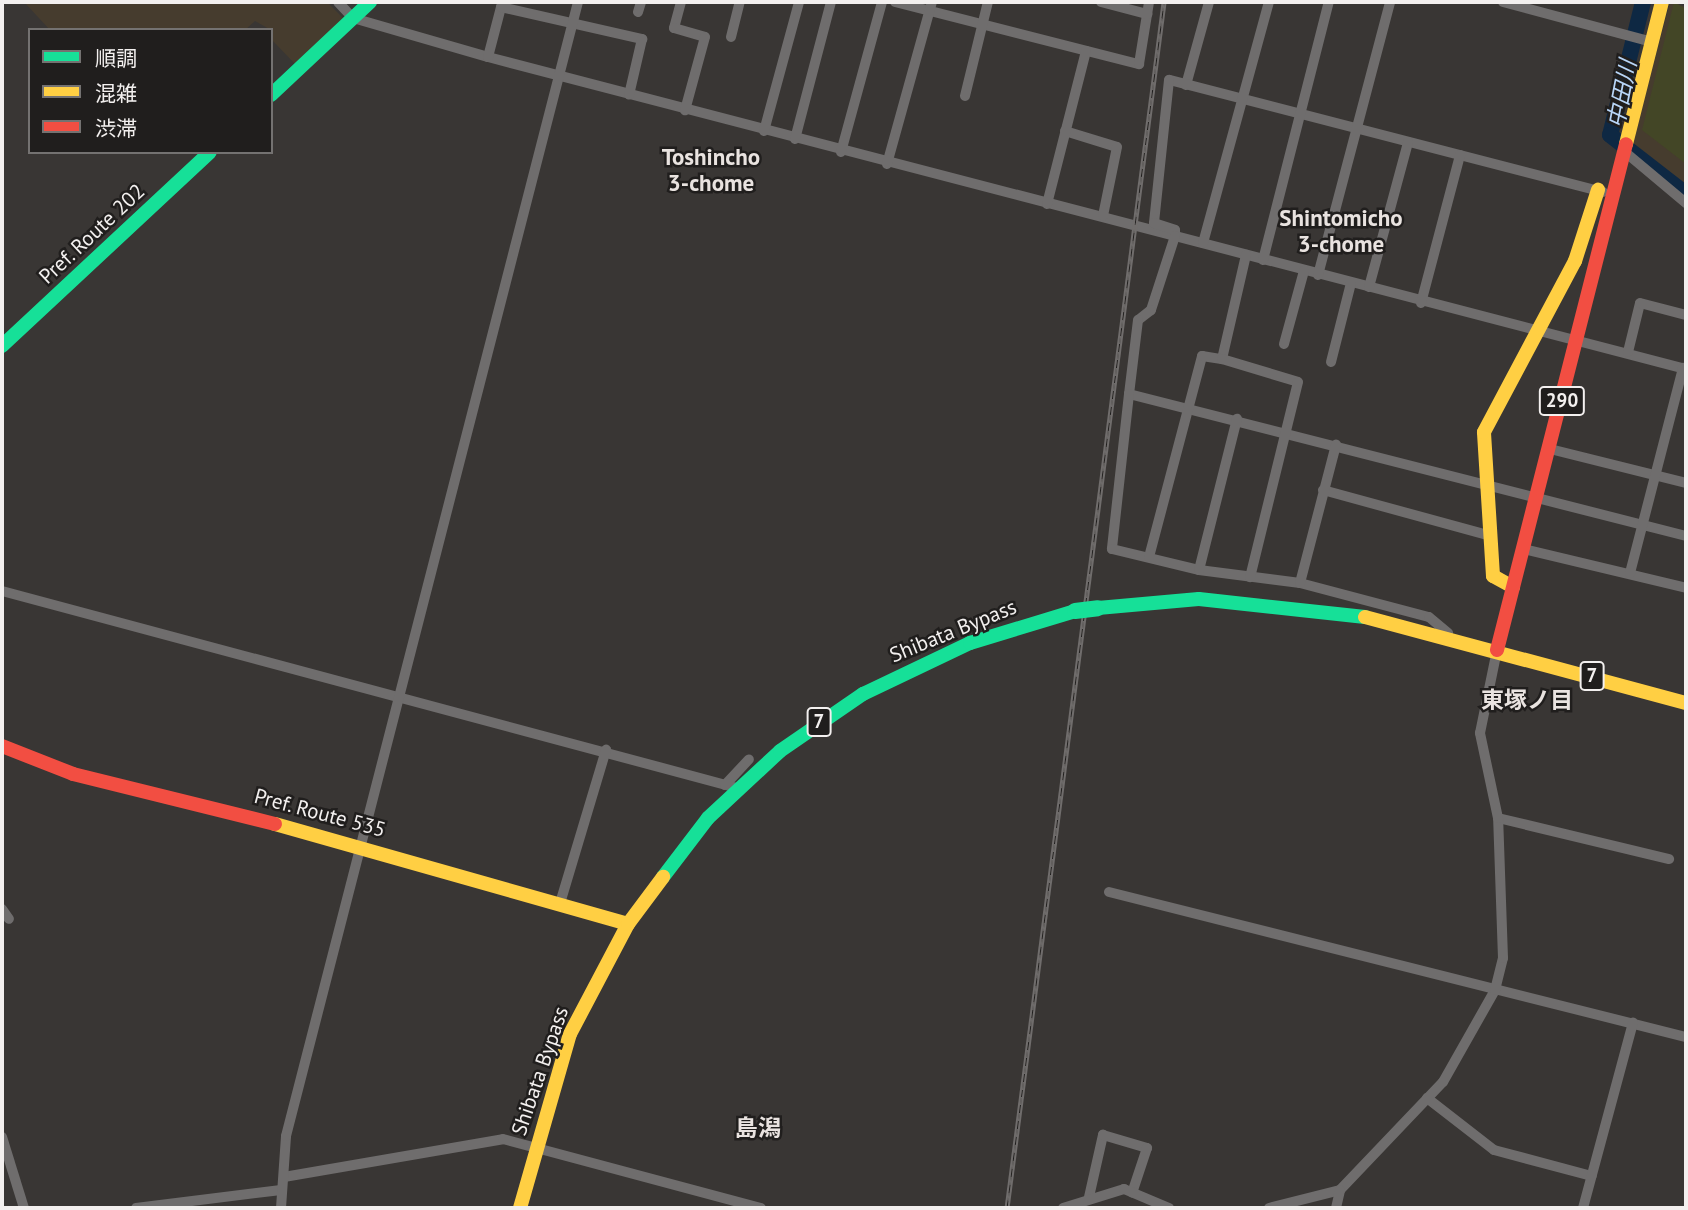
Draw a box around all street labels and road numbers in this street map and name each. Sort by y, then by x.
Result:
street label: Pref. Route 202 [33,178,151,290]
road number: 290 [1538,386,1586,416]
street label: Shibata Bypass [886,594,1020,668]
road number: 7 [1578,660,1606,692]
road number: 7 [805,706,833,737]
street label: Pref. Route 535 [251,783,389,843]
street label: Shibata Bypass [506,1003,574,1139]

